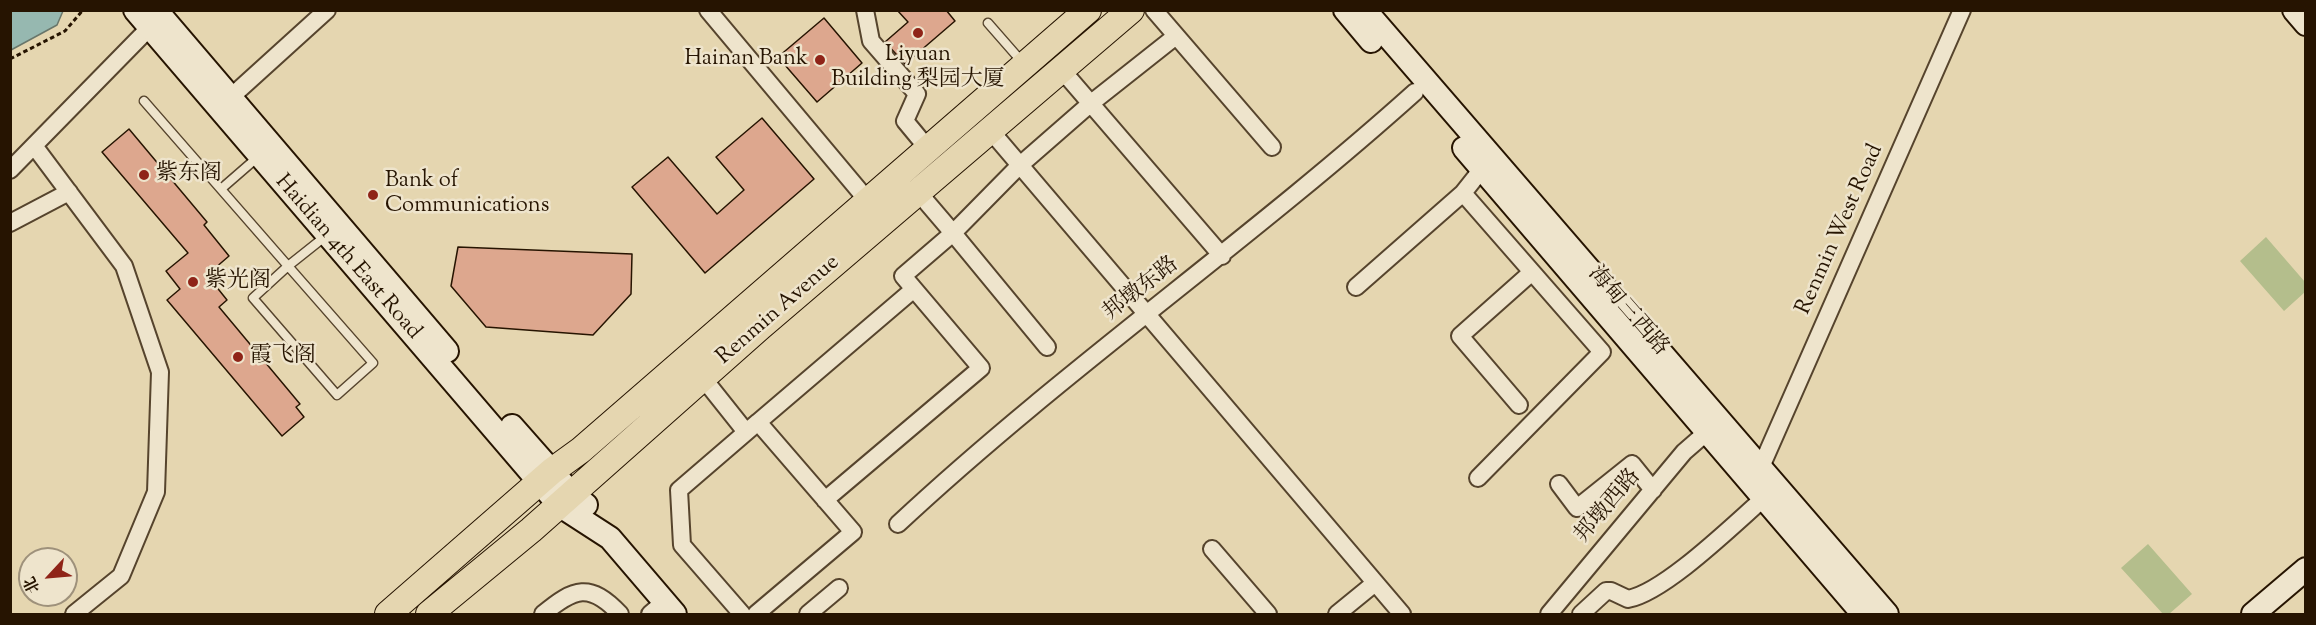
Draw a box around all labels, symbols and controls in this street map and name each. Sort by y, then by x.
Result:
marker: Liyuan Building 梨园大厦 [911,26,925,40]
place label: Liyuan Building 梨园大厦 [831,43,1005,94]
place label: Hainan Bank [684,47,808,73]
marker: Hainan Bank [813,53,827,67]
street label: Renmin West Road [1792,141,1890,319]
place label: 紫东阁 [156,162,222,188]
marker: 紫东阁 [137,168,151,182]
place label: Bank of Communications [385,169,549,220]
street label: Haidian 4th East Road [268,170,426,346]
marker: Bank of Communications [366,188,380,202]
street label: Renmin Avenue [712,251,846,371]
street label: 邦墩东路 [1099,253,1185,327]
street label: 海甸三西路 [1581,262,1673,362]
place label: 紫光阁 [205,269,271,295]
marker: 紫光阁 [186,275,200,289]
place label: 霞飞阁 [250,344,316,370]
marker: 霞飞阁 [231,350,245,364]
street label: 邦墩西路 [1571,465,1647,549]
north arrow [18,547,78,607]
text: 北 [19,572,47,596]

